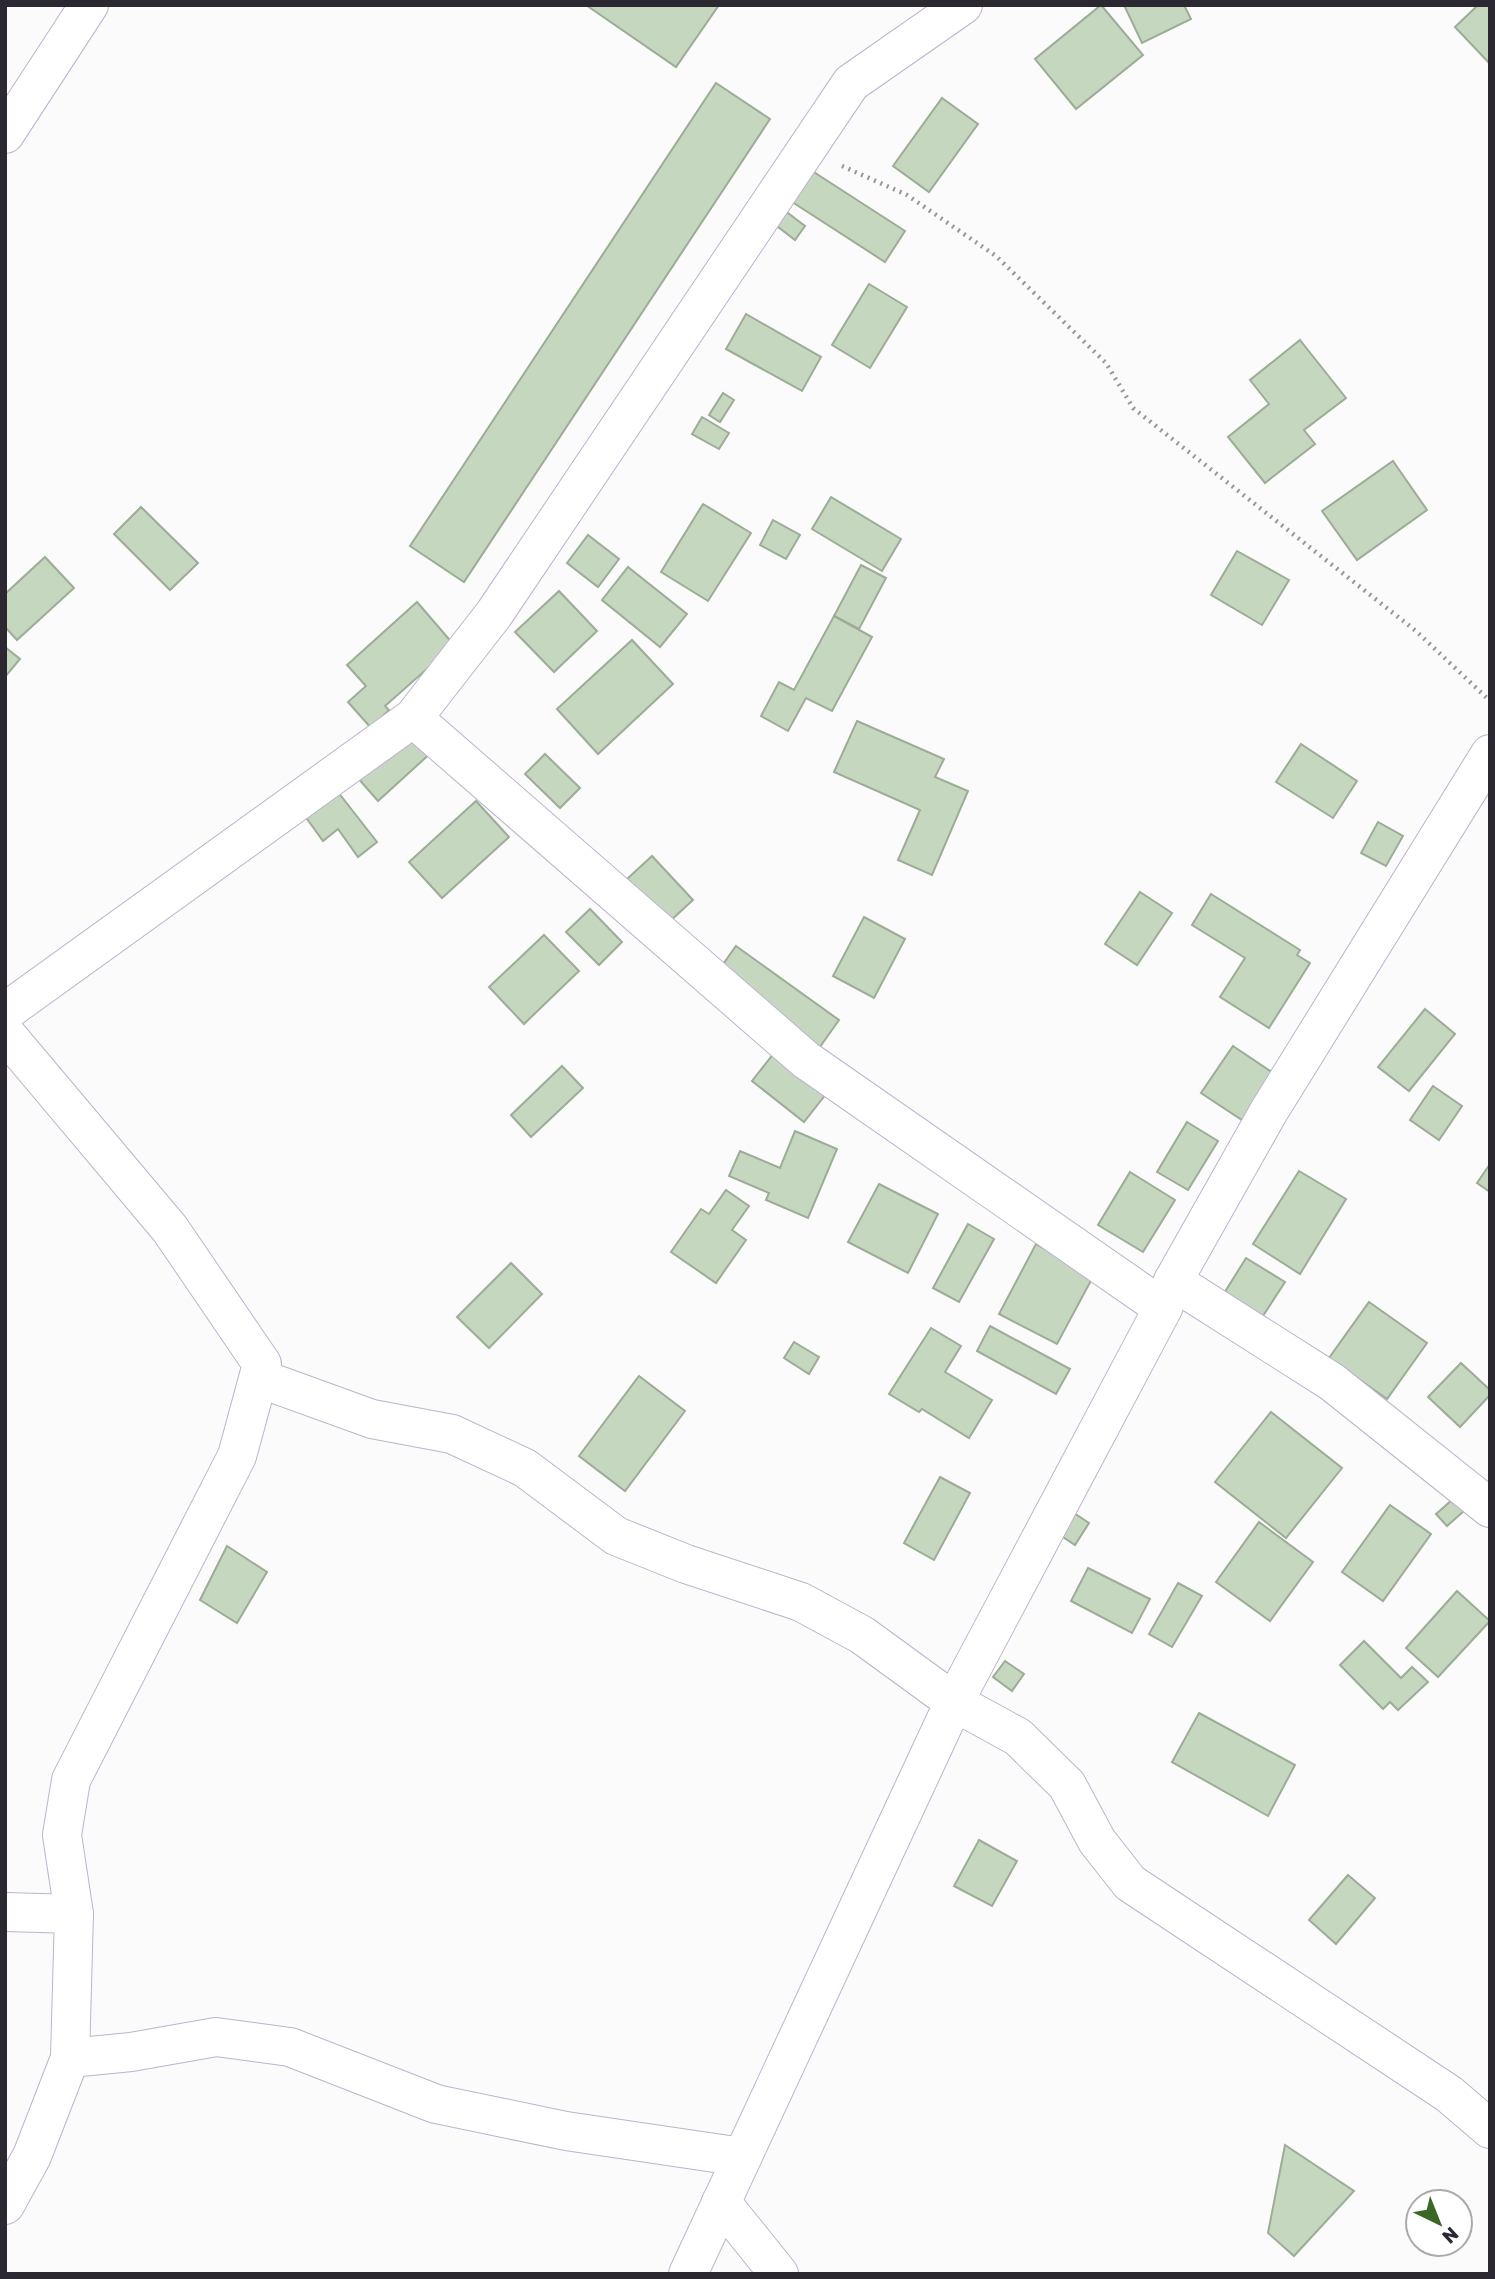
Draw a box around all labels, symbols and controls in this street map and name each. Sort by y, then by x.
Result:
north arrow [1404,2188,1474,2258]
text: N [1437,2222,1463,2248]

